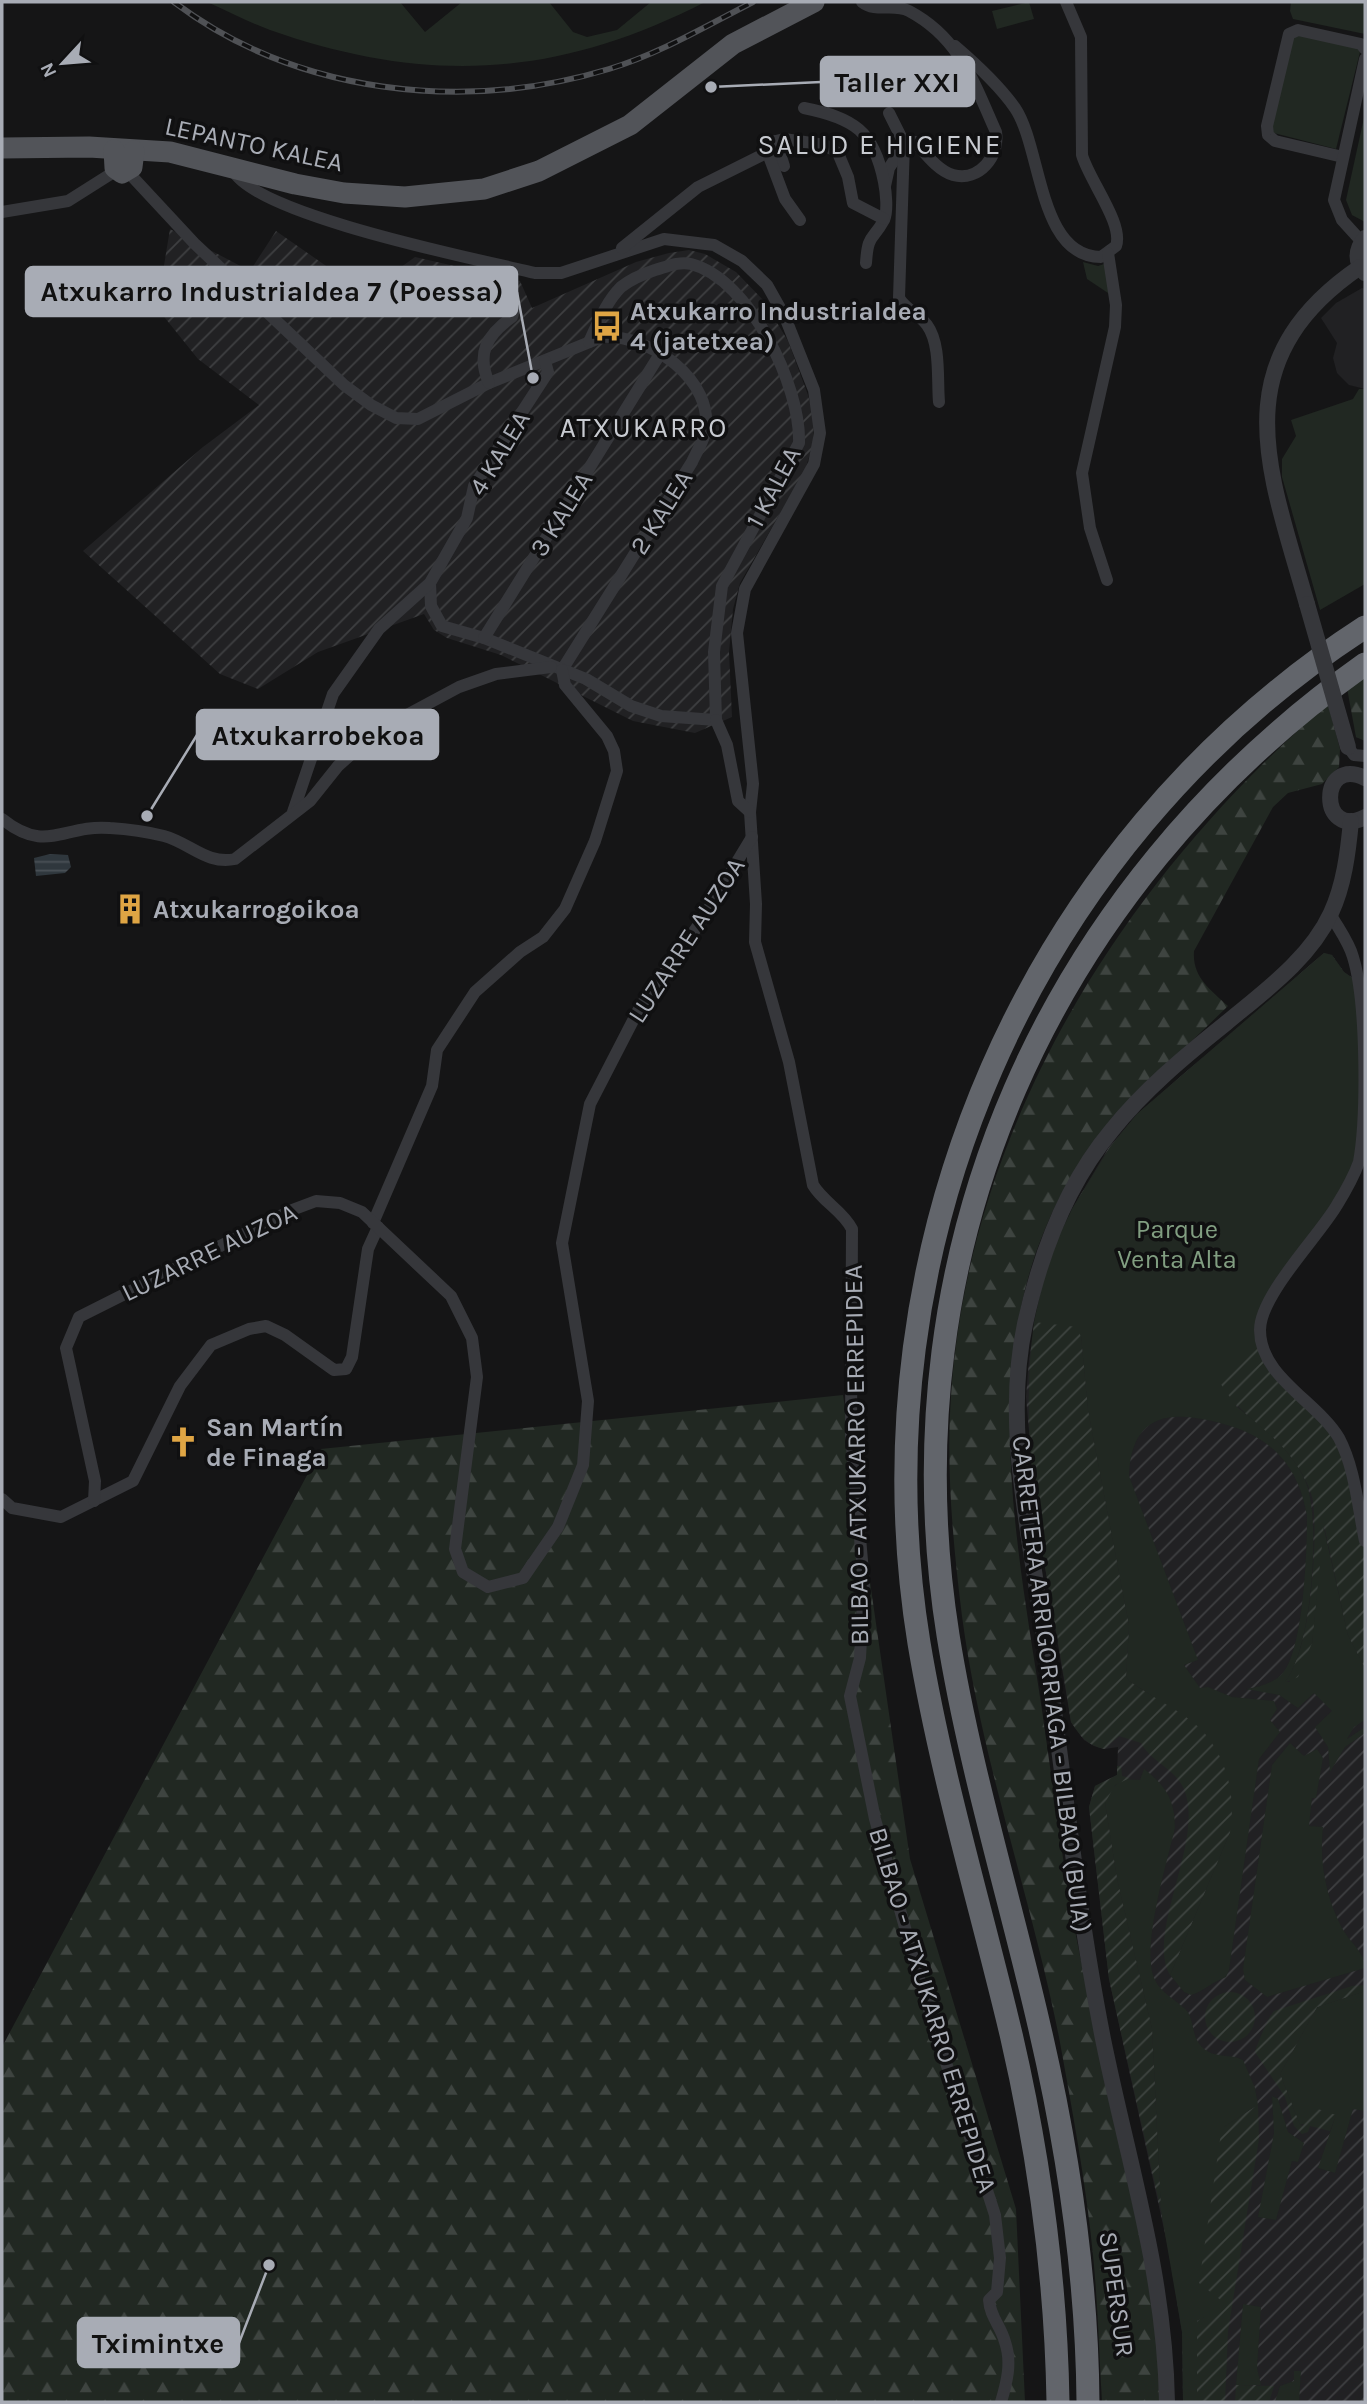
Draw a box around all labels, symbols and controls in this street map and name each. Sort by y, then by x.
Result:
north arrow [28,28,98,98]
callout: Taller XXI [821,57,974,106]
text: N [36,59,61,81]
text: Taller XXI [834,66,960,99]
street label: LEPANTO KALEA [162,110,346,179]
district label: SALUD E HIGIENE [758,128,1002,161]
callout: Atxukarro Industrialdea 7 (Poessa) [26,267,517,316]
text: Atxukarro Industrialdea 7 (Poessa) [41,275,503,308]
place label: Atxukarro Industrialdea 4 (jatetxea) [630,296,927,357]
bus stop icon: Atxukarro Industrialdea 4 (jatetxea) [590,309,624,343]
street label: 4 KALEA [462,405,537,501]
district label: ATXUKARRO [560,411,728,444]
street label: 1 KALEA [739,441,808,533]
street label: 2 KALEA [623,464,699,560]
street label: 3 KALEA [523,466,599,562]
callout: Atxukarrobekoa [197,710,438,759]
text: Atxukarrobekoa [211,719,425,752]
street label: LUZARRE AUZOA [621,852,751,1029]
building icon: Atxukarrogoikoa [113,892,147,926]
place label: Atxukarrogoikoa [153,894,360,925]
street label: LUZARRE AUZOA [117,1197,302,1308]
park label: Parque Venta Alta [1117,1214,1237,1275]
street label: BILBAO - ATXUKARRO ERREPIDEA [838,1264,875,1645]
place label: San Martín de Finaga [206,1412,344,1473]
church icon: San Martín de Finaga [166,1425,200,1459]
street label: CARRETERA ARRIGORRIAGA - BILBAO (BUIA) [1006,1434,1097,1934]
street label: BILBAO - ATXUKARRO ERREPIDEA [862,1824,1003,2197]
street label: SUPERSUR [1092,2229,1141,2359]
callout: Tximintxe [78,2318,239,2367]
text: Tximintxe [92,2327,224,2360]

